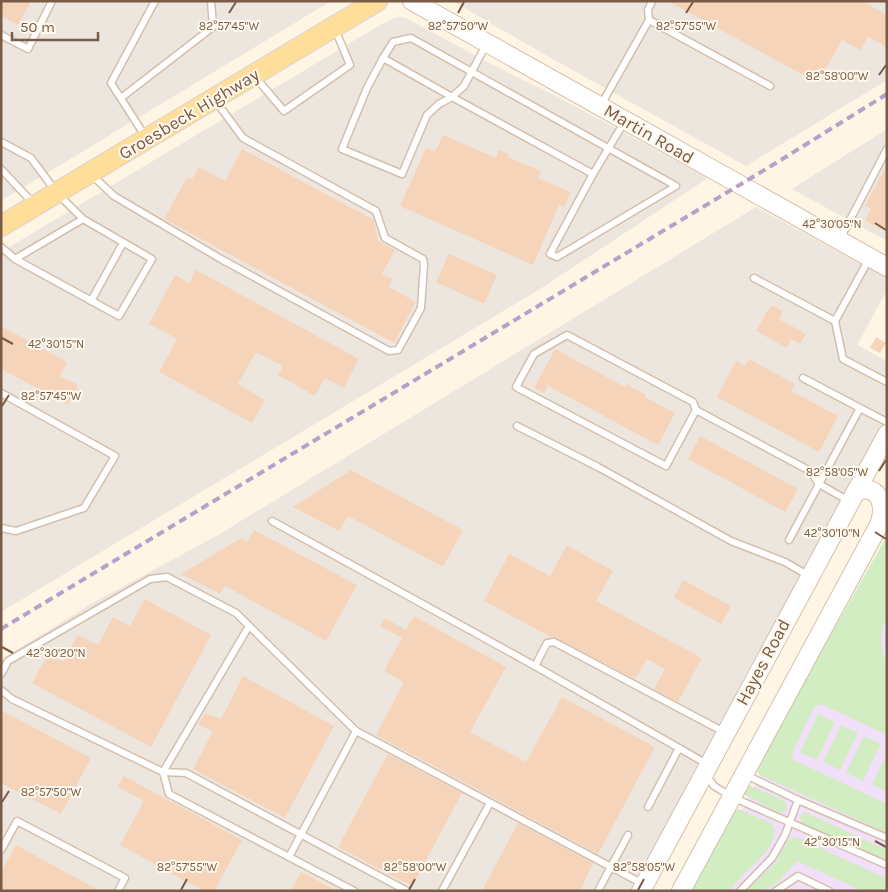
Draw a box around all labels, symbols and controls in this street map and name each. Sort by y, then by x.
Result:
scale bar [12,10,99,42]
text: 50 m [20,18,55,36]
text: 82°57'45"W [199,19,259,33]
text: 82°57'50"W [428,19,489,33]
text: 82°57'55"W [656,19,716,33]
street label: Groesbeck Highway [115,63,264,165]
text: 82°58'00"W [806,69,869,83]
street label: Martin Road [600,99,698,169]
text: 42°30'05"N [802,217,862,231]
text: 42°30'15"N [28,337,84,351]
text: 82°57'45"W [21,389,81,403]
text: 82°58'05"W [806,465,869,479]
text: 42°30'10"N [804,526,860,540]
street label: Hayes Road [731,615,795,709]
text: 42°30'20"N [26,646,86,660]
text: 82°57'50"W [21,785,82,799]
text: 42°30'15"N [804,835,860,849]
text: 82°57'55"W [157,860,217,874]
text: 82°58'00"W [384,860,447,874]
text: 82°58'05"W [613,860,676,874]

